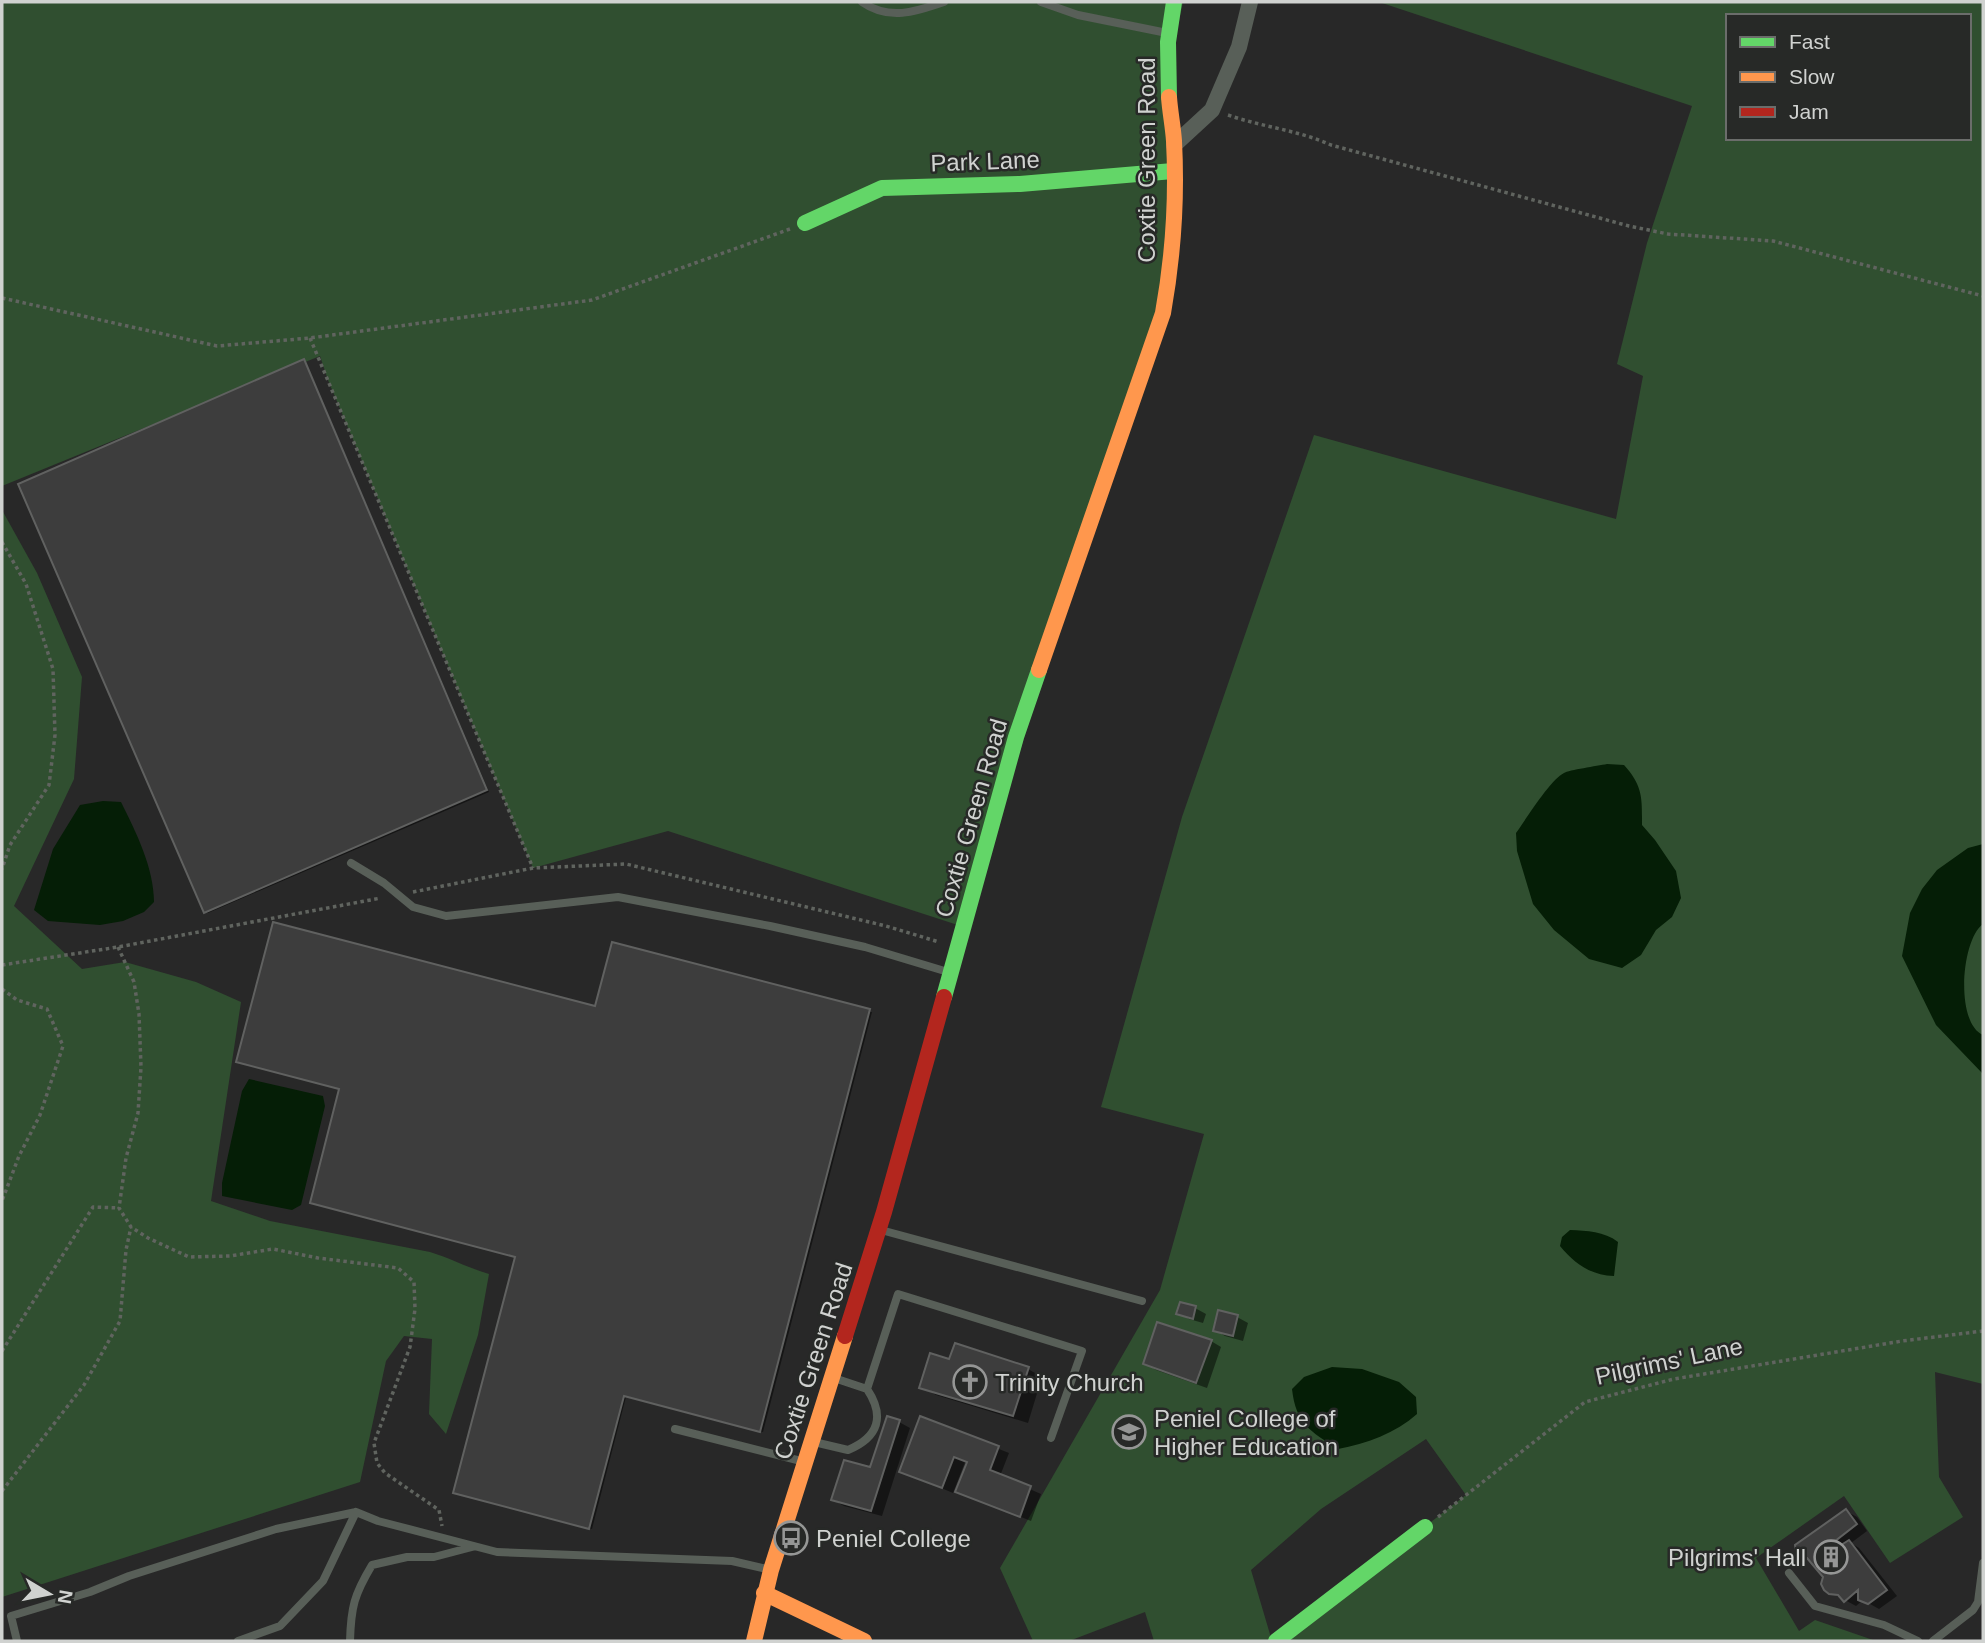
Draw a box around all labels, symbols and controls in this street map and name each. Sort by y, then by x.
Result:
legend [1726,14,1971,140]
text: Fast [1789,30,1830,53]
street label: Coxtie Green Road [1133,57,1160,263]
text: Slow [1789,65,1835,88]
text: Jam [1789,100,1829,123]
street label: Park Lane [930,146,1040,176]
street label: Coxtie Green Road [930,716,1012,920]
street label: Coxtie Green Road [768,1259,858,1463]
street label: Pilgrims' Lane [1593,1332,1745,1390]
church icon: Trinity Church [951,1363,989,1401]
place label: Trinity Church [995,1369,1143,1396]
place label: Peniel College of Higher Education [1154,1405,1338,1460]
school or university icon: Peniel College of Higher Education [1110,1413,1148,1451]
bus stop icon: Peniel College [772,1519,810,1557]
place label: Peniel College [816,1525,971,1552]
building icon: Pilgrims' Hall [1812,1538,1850,1576]
place label: Pilgrims' Hall [1668,1544,1806,1571]
north arrow [14,1559,84,1629]
text: N [54,1588,77,1605]

